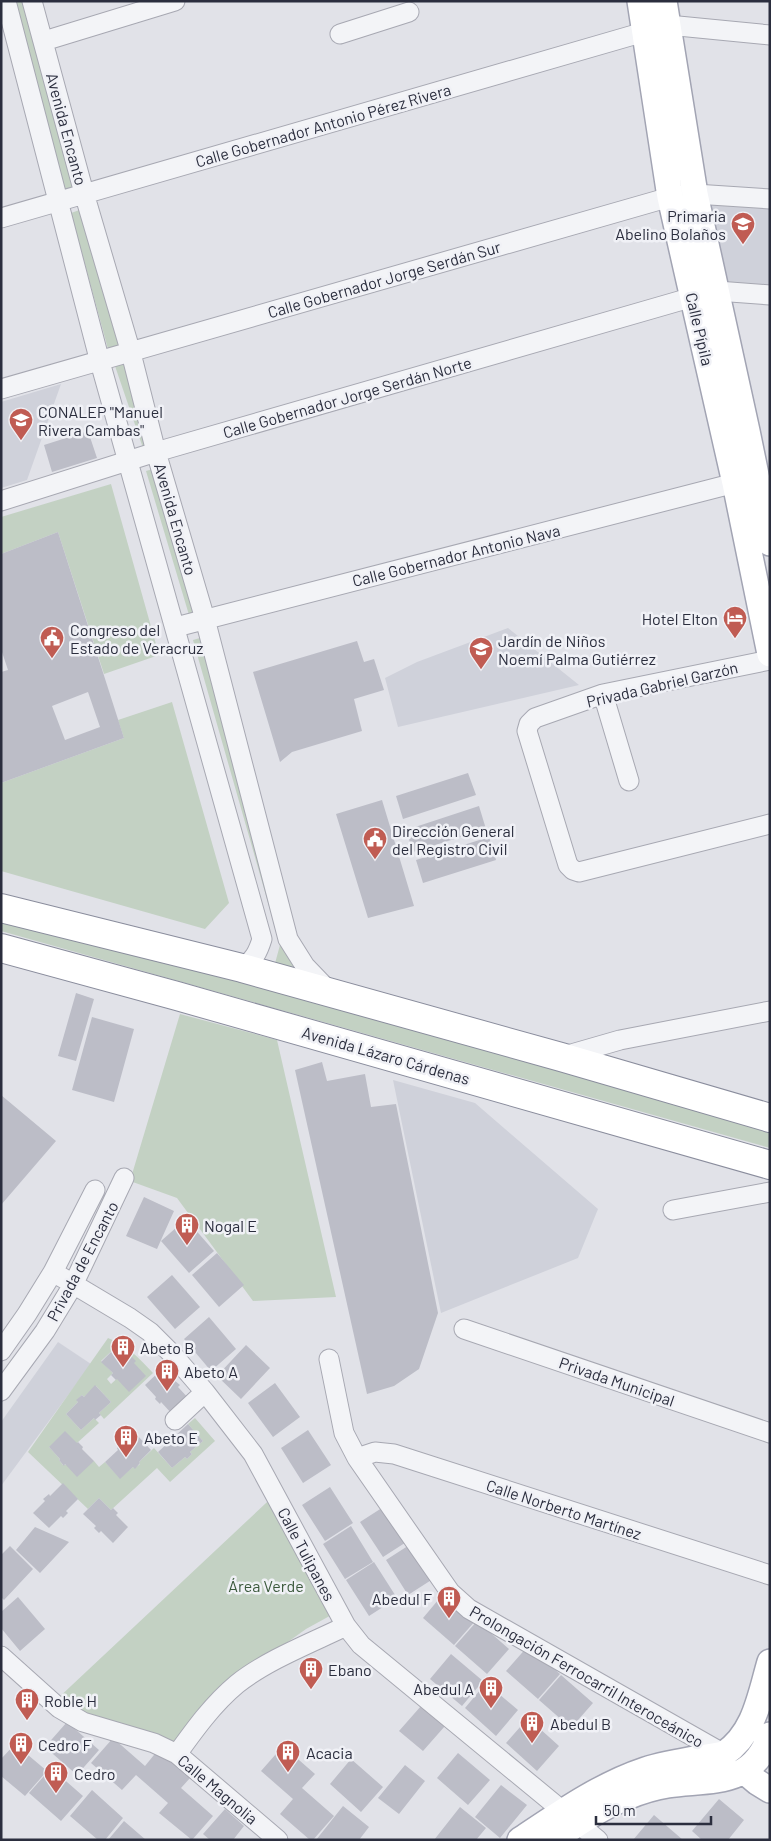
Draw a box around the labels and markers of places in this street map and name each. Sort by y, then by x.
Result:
place label: Primaria Abelino Bolaños [615,206,726,243]
school or university icon: Primaria Abelino Bolaños [730,211,756,245]
place label: CONALEP "Manuel Rivera Cambas" [38,402,163,439]
school or university icon: CONALEP "Manuel Rivera Cambas" [8,407,34,441]
hotel icon: Hotel Elton [722,605,748,639]
place label: Hotel Elton [642,609,718,628]
place label: Congreso del Estado de Veracruz [70,620,203,657]
public building icon: Congreso del Estado de Veracruz [39,625,65,659]
place label: Jardín de Niños Noemí Palma Gutiérrez [498,631,656,668]
school or university icon: Jardín de Niños Noemí Palma Gutiérrez [468,636,494,670]
place label: Dirección General del Registro Civil [392,821,514,858]
public building icon: Dirección General del Registro Civil [362,826,388,860]
building icon: Nogal E [174,1212,200,1246]
place label: Nogal E [204,1216,257,1235]
building icon: Abeto B [110,1334,136,1368]
place label: Abeto B [140,1338,194,1357]
building icon: Abeto A [154,1358,180,1392]
place label: Abeto A [184,1362,238,1381]
building icon: Abeto E [113,1424,139,1458]
place label: Abeto E [144,1428,198,1447]
building icon: Abedul F [436,1585,462,1619]
place label: Abedul F [372,1589,432,1608]
building icon: Ebano [298,1656,324,1690]
place label: Ebano [328,1660,372,1679]
building icon: Abedul A [478,1675,504,1709]
place label: Abedul A [413,1679,474,1698]
building icon: Roble H [14,1687,40,1721]
place label: Roble H [44,1691,97,1710]
building icon: Abedul B [519,1710,545,1744]
place label: Abedul B [550,1714,611,1733]
building icon: Cedro F [8,1731,34,1765]
place label: Cedro F [38,1735,92,1754]
building icon: Acacia [275,1739,301,1773]
place label: Acacia [306,1743,353,1762]
building icon: Cedro [43,1760,69,1794]
place label: Cedro [74,1764,115,1783]

